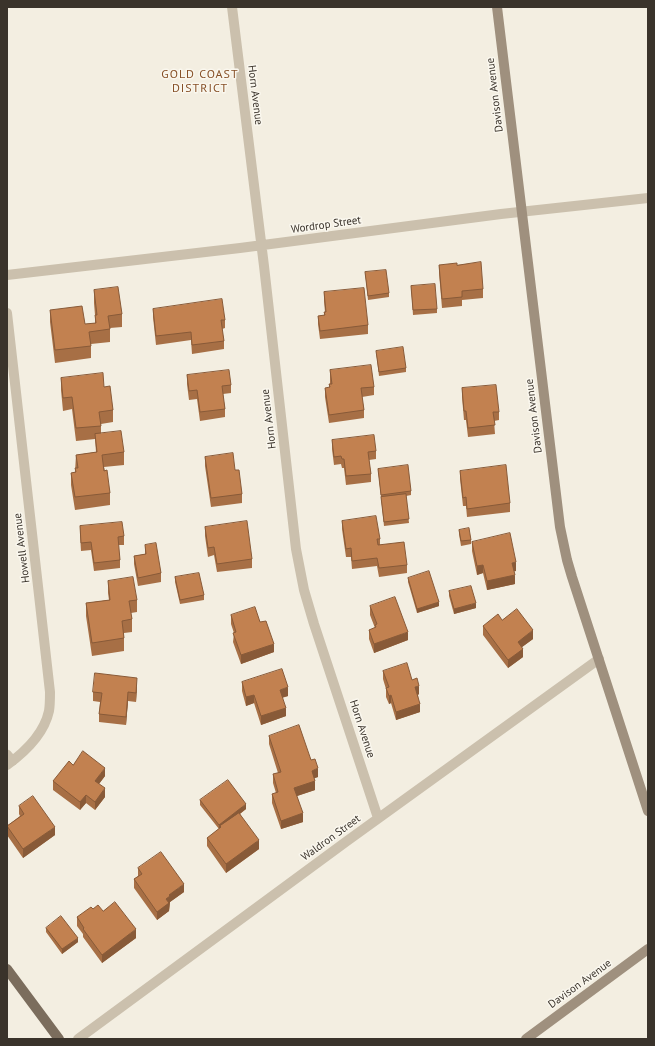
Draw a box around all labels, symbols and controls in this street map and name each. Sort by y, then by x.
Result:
street label: Davison Avenue [484,57,506,133]
street label: Horn Avenue [245,64,265,126]
district label: GOLD COAST DISTRICT [161,68,239,96]
street label: Wordrop Street [290,214,362,236]
street label: Davison Avenue [523,378,545,454]
street label: Horn Avenue [259,388,279,450]
street label: Howell Avenue [11,512,33,584]
street label: Horn Avenue [346,698,378,760]
street label: Waldron Street [299,812,363,864]
street label: Davison Avenue [546,957,614,1011]

